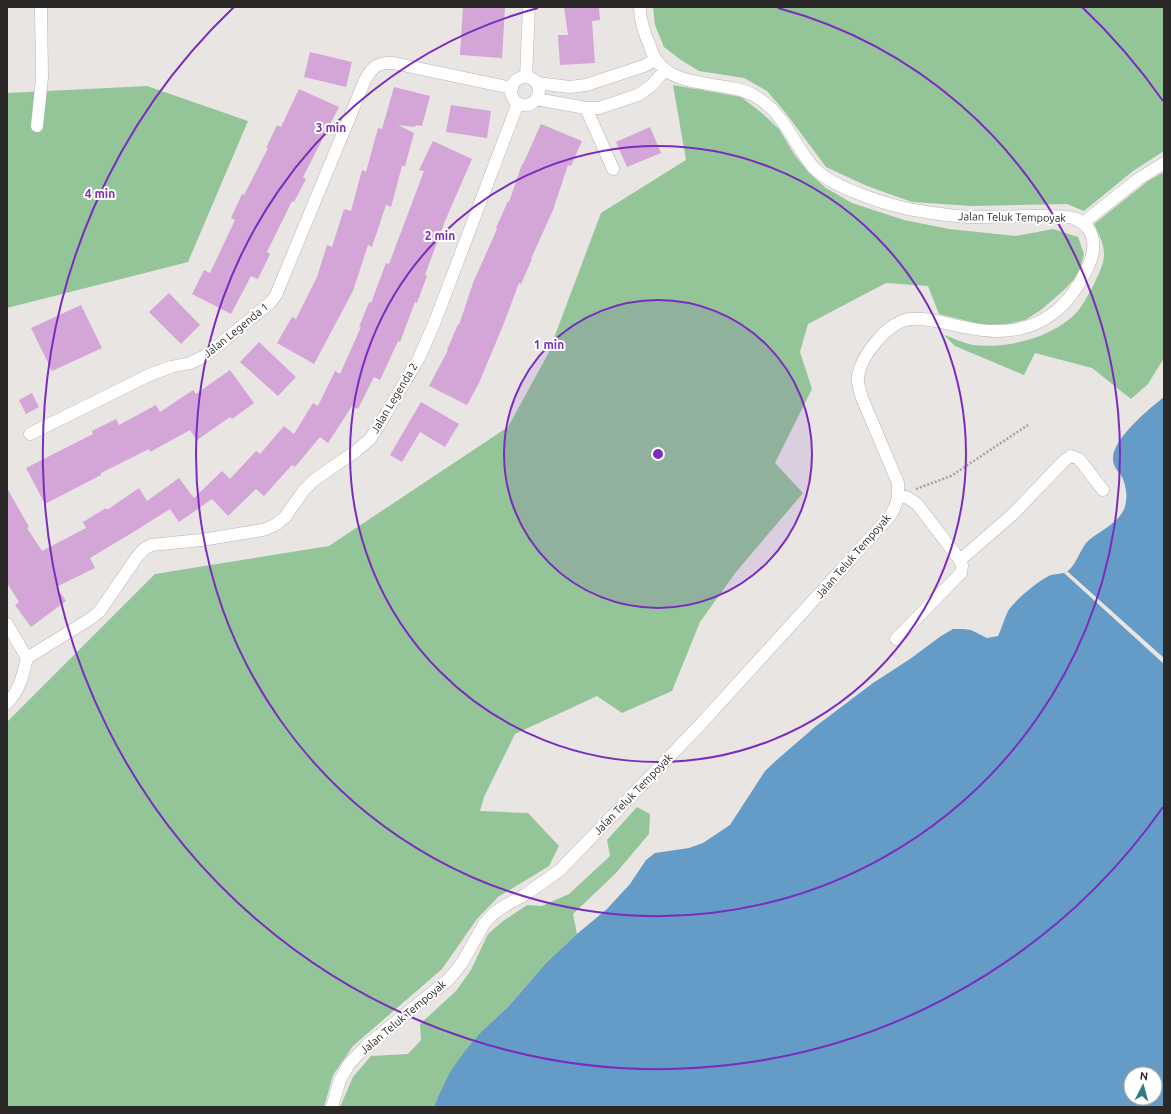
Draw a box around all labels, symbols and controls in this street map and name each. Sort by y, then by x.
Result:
text: 3 min [316,121,346,134]
text: 4 min [85,187,115,200]
street label: Jalan Teluk Tempoyak [958,210,1066,224]
text: 2 min [425,229,455,242]
street label: Jalan Legenda 1 [201,300,271,360]
text: 1 min [534,338,564,351]
street label: Jalan Legenda 2 [368,361,420,435]
centre of rings [651,447,665,461]
street label: Jalan Teluk Tempoyak [813,511,893,601]
street label: Jalan Teluk Tempoyak [591,751,675,837]
street label: Jalan Teluk Tempoyak [358,977,448,1056]
north arrow [1123,1066,1163,1106]
text: N [1139,1070,1149,1082]

